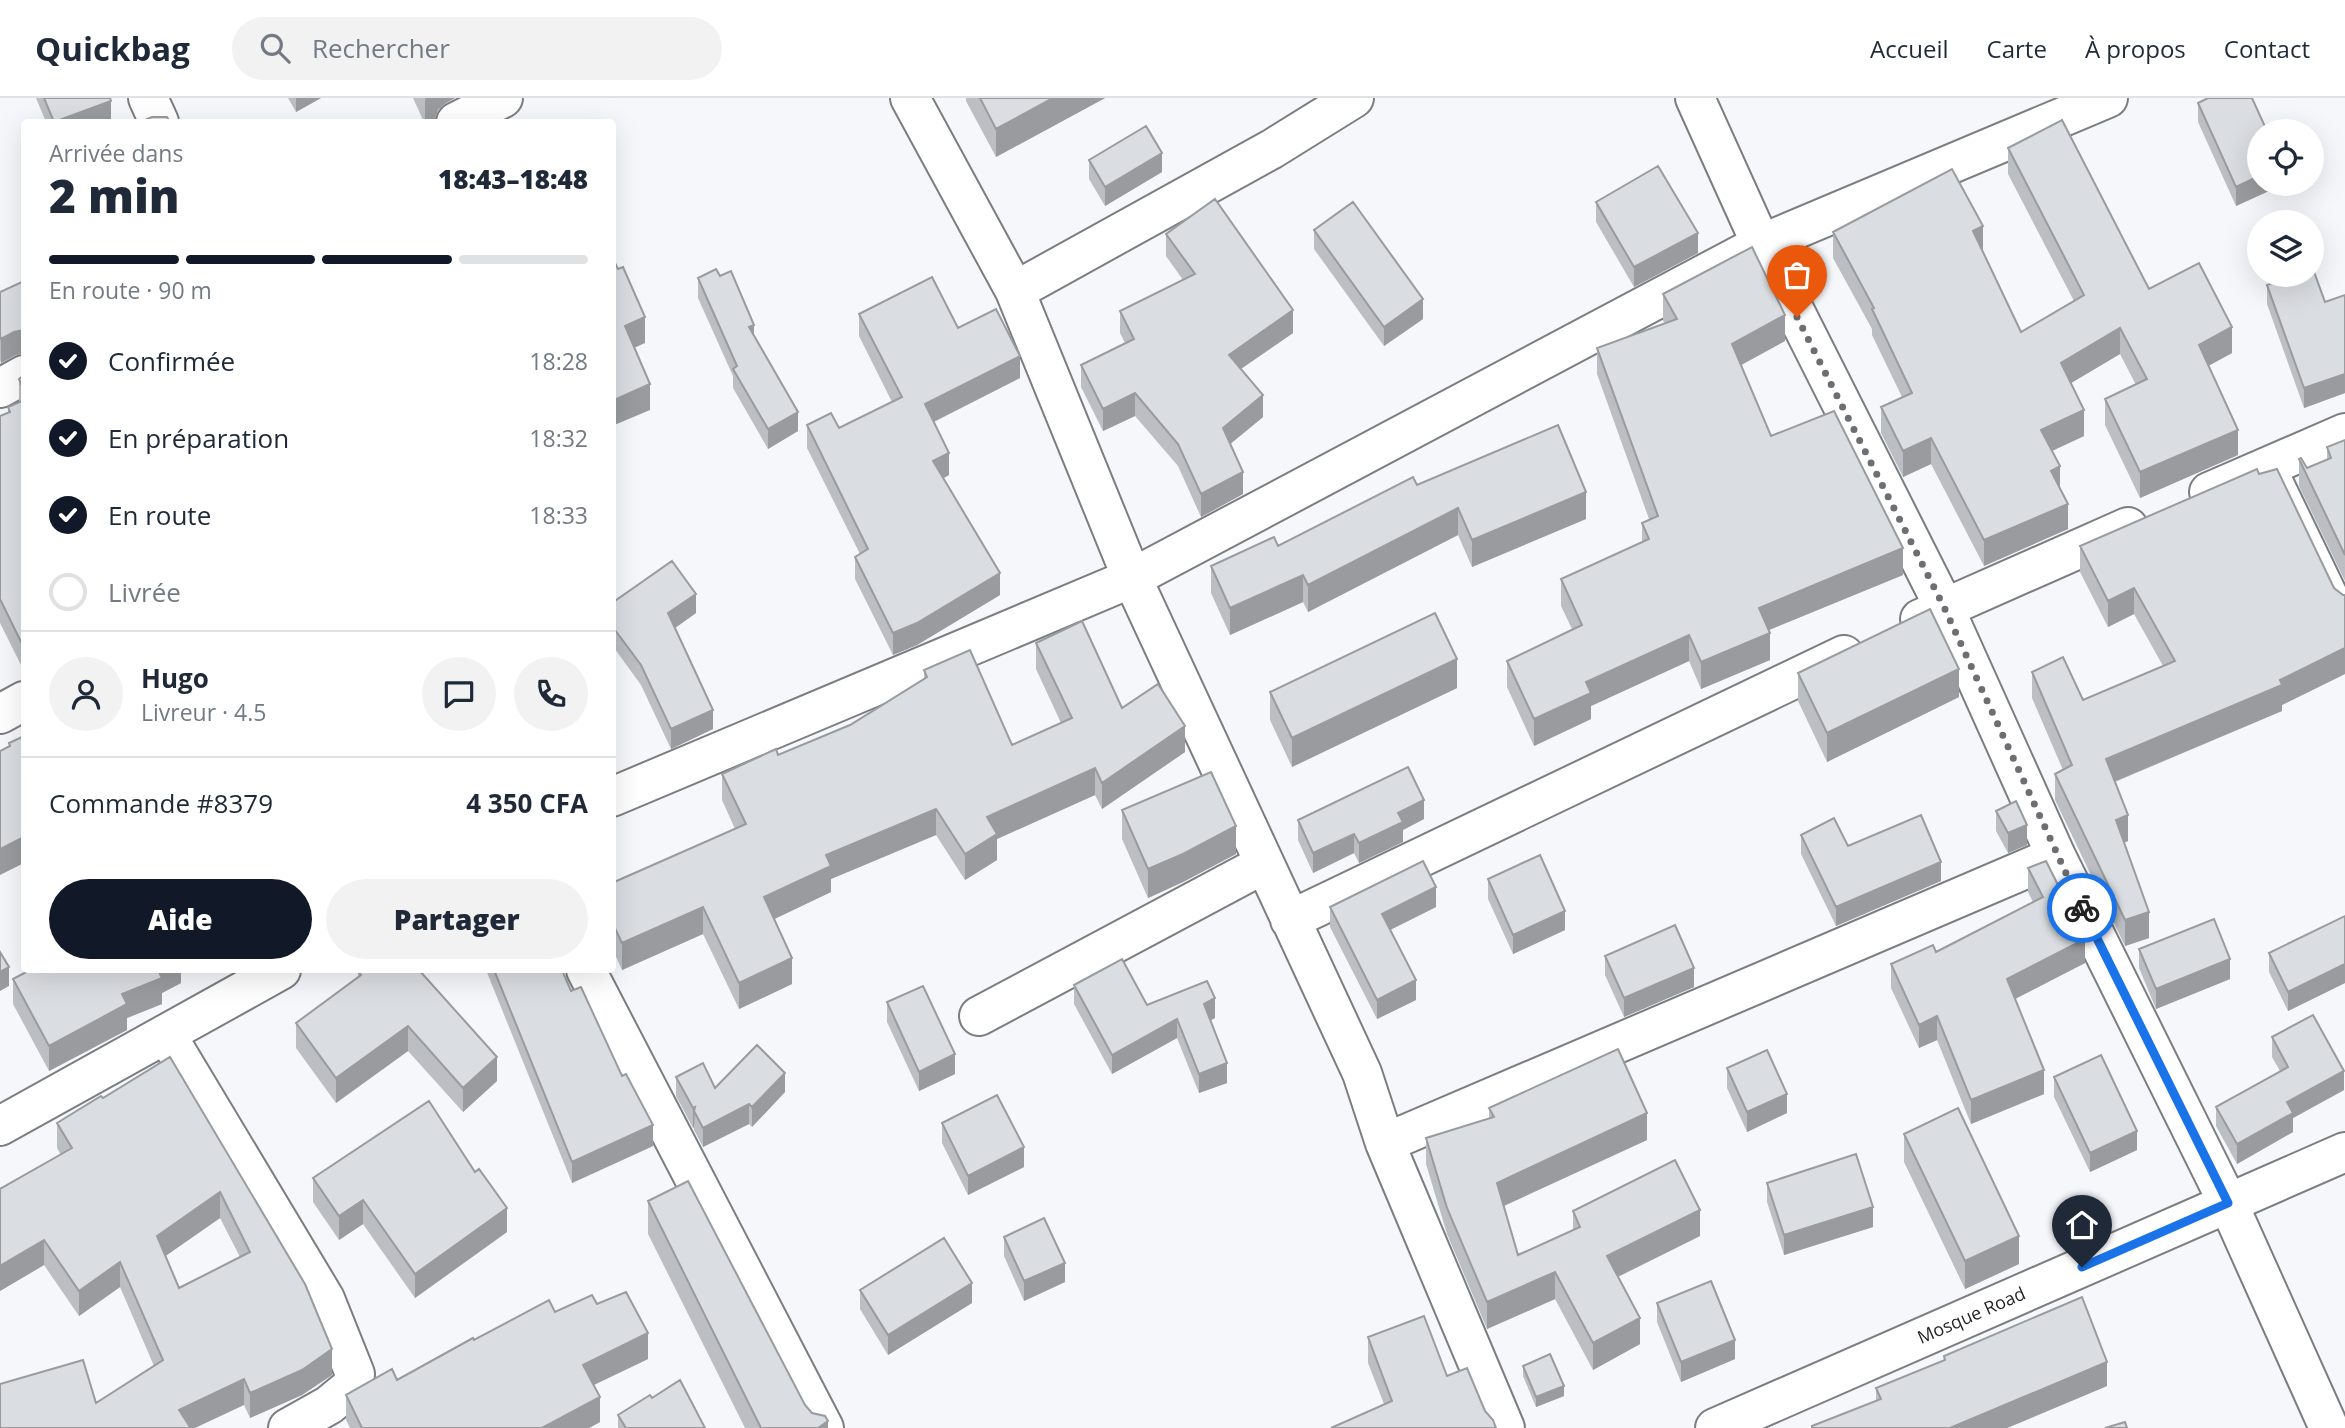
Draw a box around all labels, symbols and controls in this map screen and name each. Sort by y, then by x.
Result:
search box [232,17,722,80]
text: Quickbag [35,26,190,71]
icon: search [256,29,294,67]
text: Rechercher [312,30,450,66]
text: Accueil [1870,32,1949,65]
text: Carte [1987,32,2047,65]
text: À propos [2085,32,2186,65]
text: Contact [2224,32,2310,65]
map controls [2247,119,2324,287]
button: locate [2247,119,2324,196]
text: Arrivée dans [49,137,183,169]
text: 18:43–18:48 [438,161,588,197]
text: 2 min [49,164,180,226]
button: layers [2247,210,2324,287]
pin [1767,245,1827,317]
icon: bag [1778,256,1816,294]
text: En route · 90 m [49,274,212,306]
icon: check [49,342,87,380]
text: Confirmée [108,343,235,379]
text: 18:28 [529,345,588,377]
icon: check [49,419,87,457]
text: En préparation [108,420,289,456]
text: 18:32 [529,422,588,454]
icon: check [49,496,87,534]
text: En route [108,497,211,533]
text: 18:33 [529,499,588,531]
text: Livrée [108,574,181,610]
button: person [49,657,123,731]
button: chat [422,657,496,731]
button: phone [514,657,588,731]
text: Hugo [141,660,209,696]
text: Livreur · 4.5 [141,696,266,728]
text: Commande #8379 [49,785,273,821]
text: 4 350 CFA [466,785,588,821]
courier [2047,873,2117,943]
button: Aide [49,879,312,959]
button: Partager [326,879,588,959]
icon: bike [2063,889,2101,927]
pin [2052,1195,2112,1267]
icon: home [2063,1206,2101,1244]
street label: Mosque Road [1913,1281,2029,1349]

